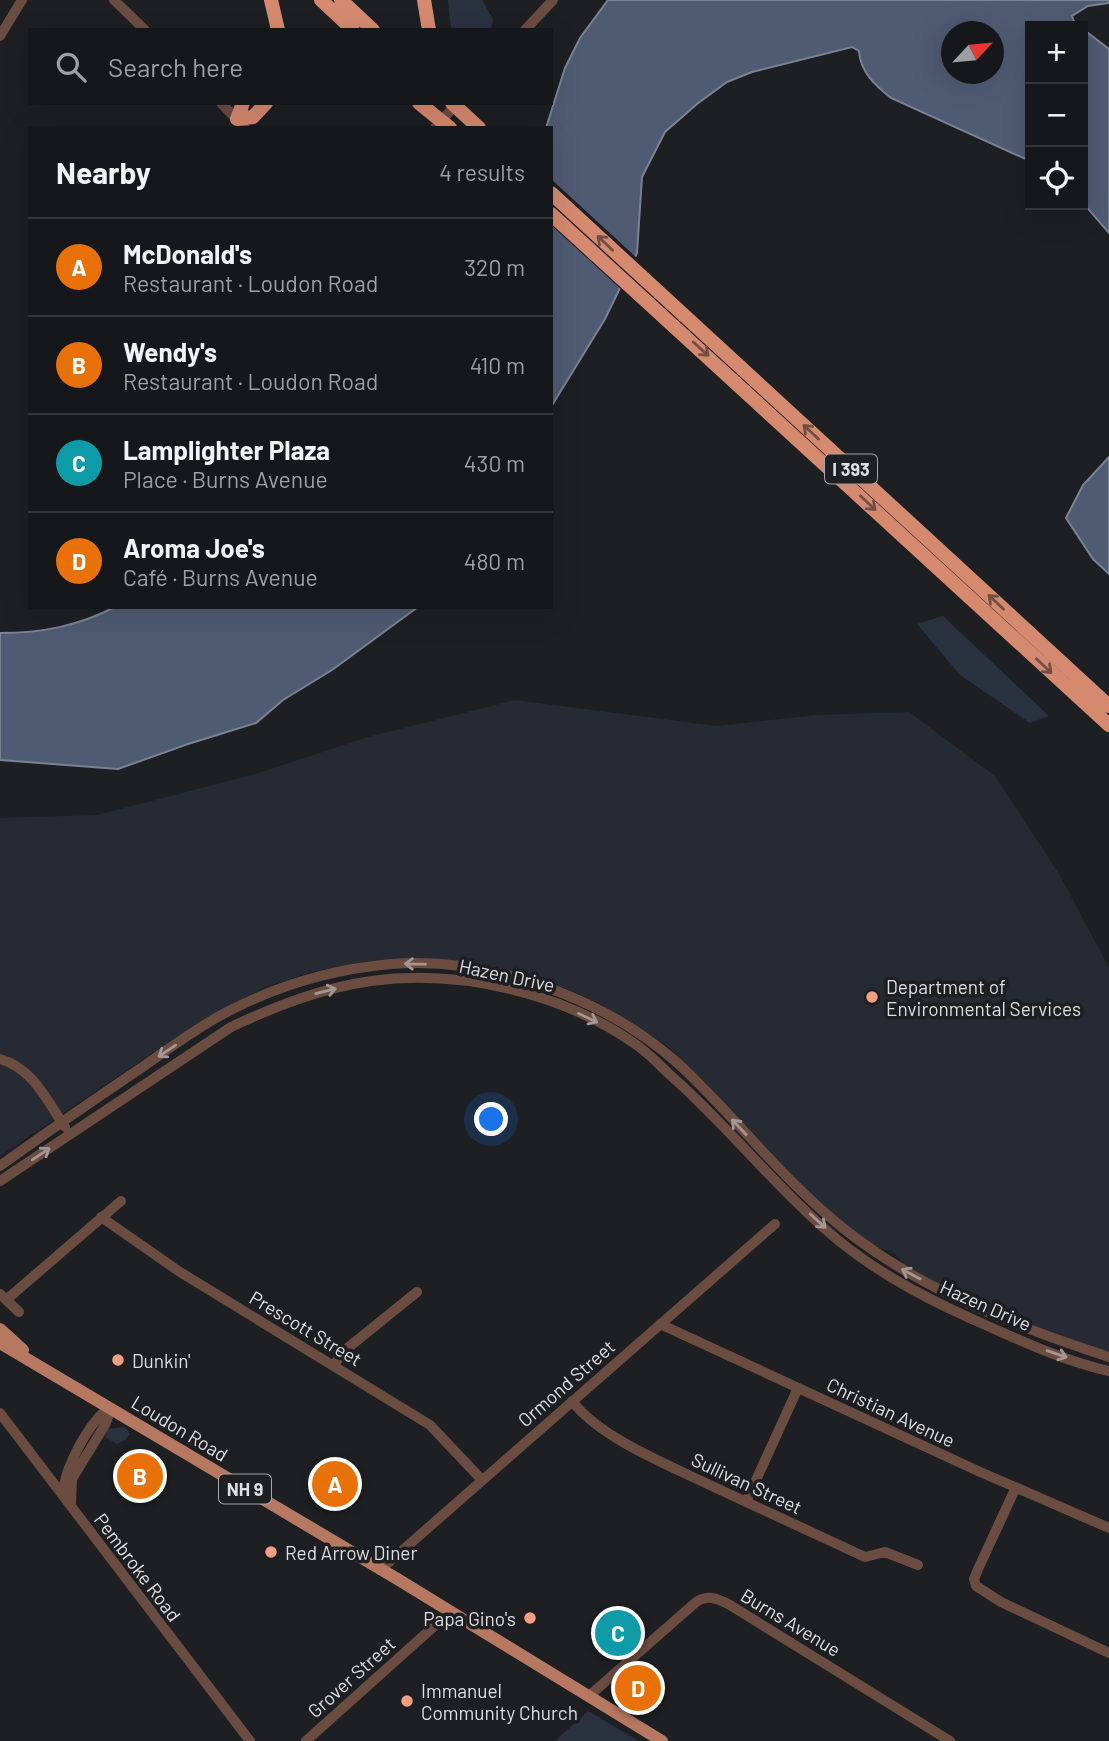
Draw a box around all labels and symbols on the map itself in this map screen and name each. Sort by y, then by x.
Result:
north arrow [941,21,1004,84]
one-way arrow [597,235,614,252]
one-way arrow [691,341,709,357]
one-way arrow [802,424,820,440]
road number: I 393 [825,454,877,484]
one-way arrow [859,495,876,512]
one-way arrow [988,594,1005,611]
one-way arrow [1035,657,1052,674]
street label: Hazen Drive [457,954,557,996]
one-way arrow [404,958,427,971]
place label: Department of Environmental Services [886,975,1081,1020]
one-way arrow [314,984,337,997]
marker: Department of Environmental Services [864,989,880,1005]
one-way arrow [577,1011,598,1025]
one-way arrow [158,1043,177,1058]
your location [474,1102,508,1136]
one-way arrow [731,1119,748,1136]
one-way arrow [30,1147,50,1161]
one-way arrow [809,1213,827,1229]
one-way arrow [901,1267,922,1280]
street label: Hazen Drive [937,1275,1035,1335]
street label: Prescott Street [246,1286,366,1370]
street label: Ormond Street [513,1335,619,1431]
place label: Dunkin' [132,1349,190,1372]
one-way arrow [1045,1349,1067,1361]
marker: Dunkin' [110,1352,126,1368]
street label: Christian Avenue [823,1372,959,1452]
street label: Loudon Road [128,1390,232,1466]
street label: Sullivan Street [688,1447,806,1519]
pin: B [117,1450,163,1502]
pin: A [312,1458,358,1510]
road number: NH 9 [219,1474,271,1504]
street label: Pembroke Road [90,1508,186,1626]
place label: Red Arrow Diner [285,1541,417,1564]
marker: Red Arrow Diner [263,1544,279,1560]
street label: Burns Avenue [737,1583,845,1661]
place label: Papa Gino's [423,1607,516,1630]
pin: C [595,1607,641,1659]
marker: Papa Gino's [522,1610,538,1626]
street label: Grover Street [302,1632,400,1722]
pin: D [615,1662,661,1714]
place label: Immanuel Community Church [421,1679,578,1724]
marker: Immanuel Community Church [399,1693,415,1709]

